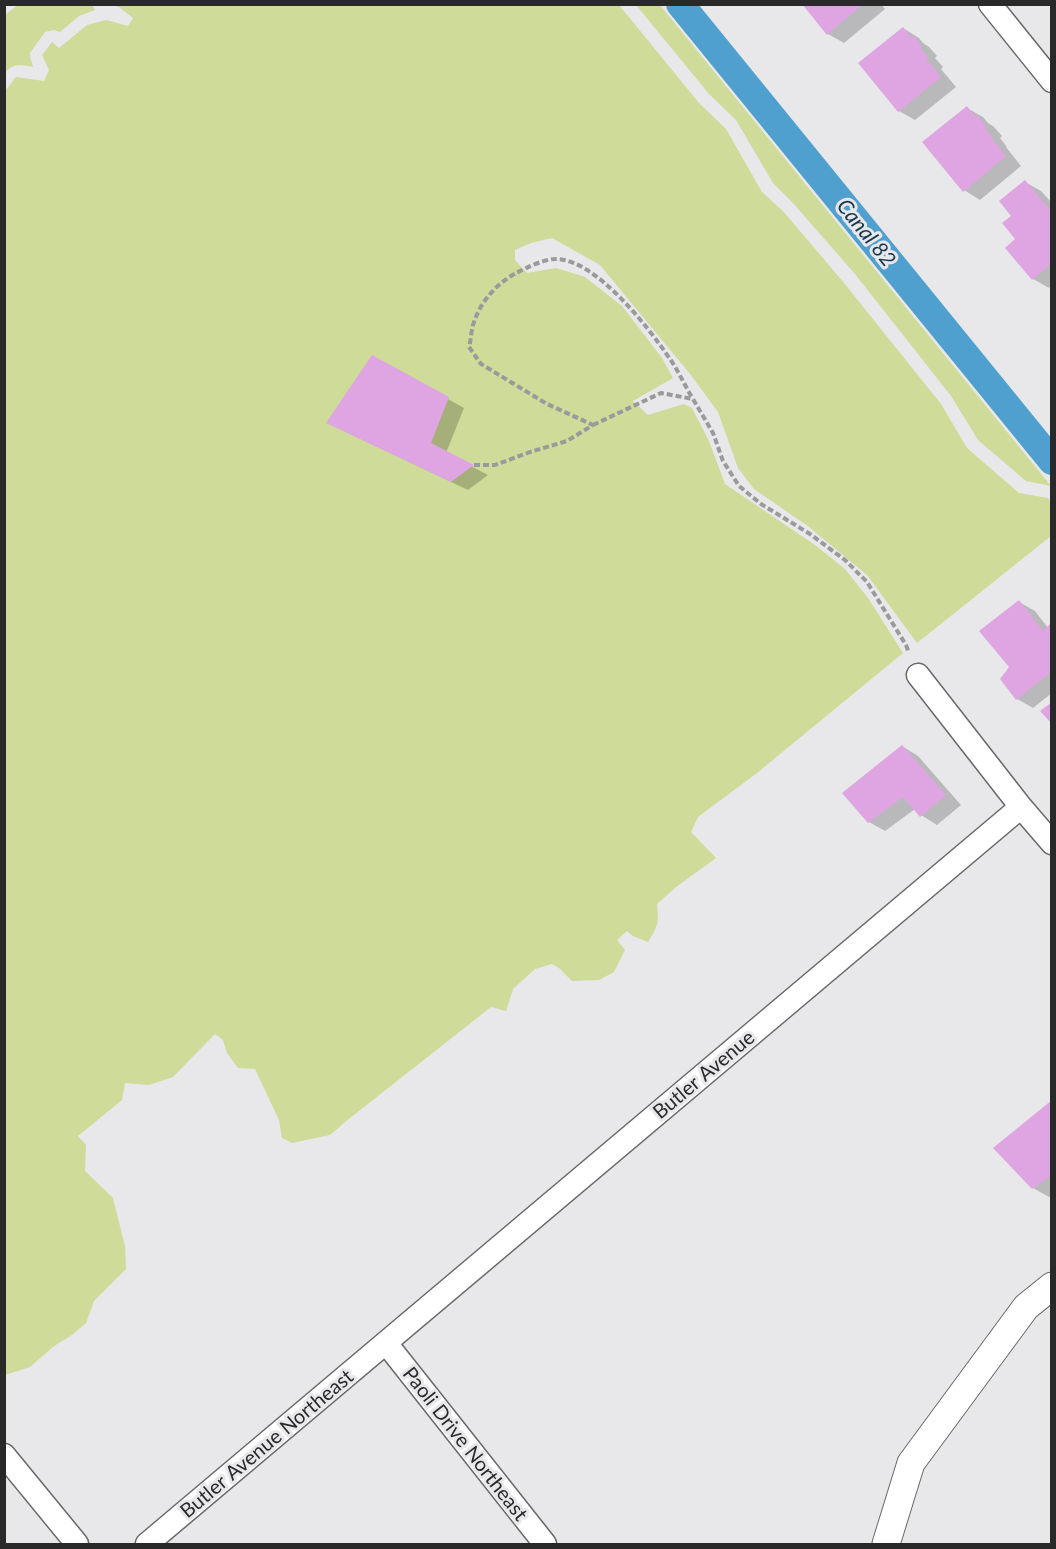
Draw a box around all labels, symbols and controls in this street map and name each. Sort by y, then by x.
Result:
water label: Canal 82 [831,194,901,272]
street label: Butler Avenue [648,1026,760,1124]
street label: Paoli Drive Northeast [397,1362,533,1526]
street label: Butler Avenue Northeast [176,1365,358,1523]

